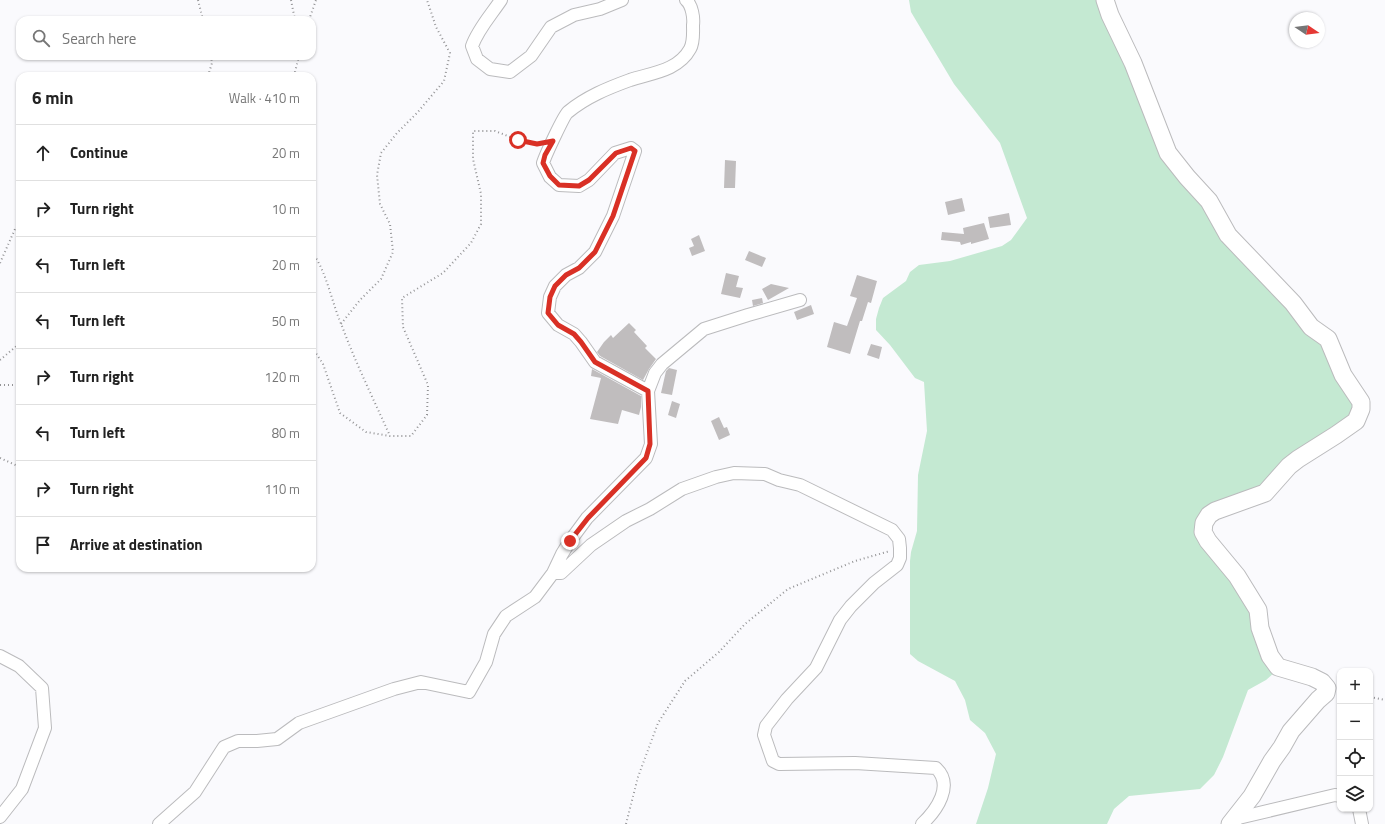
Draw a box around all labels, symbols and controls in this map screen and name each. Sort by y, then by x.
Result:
north arrow [1289,12,1325,48]
search box [16,16,316,60]
icon: search [30,27,52,49]
text: Search here [62,27,136,50]
text: 6 min [32,85,73,111]
text: Walk · 410 m [229,88,300,108]
route start [509,131,527,149]
text: Continue [70,141,128,164]
icon: ahead [32,142,54,164]
text: 20 m [272,143,300,163]
text: Turn right [70,197,134,220]
icon: right [32,198,54,220]
text: 10 m [272,199,300,219]
text: Turn left [70,253,125,276]
icon: left [32,254,54,276]
text: 20 m [272,255,300,275]
text: Turn left [70,309,125,332]
icon: left [32,310,54,332]
text: 50 m [272,311,300,331]
text: Turn right [70,365,134,388]
icon: right [32,366,54,388]
text: 120 m [264,367,300,387]
text: Turn left [70,421,125,444]
icon: left [32,422,54,444]
text: 80 m [272,423,300,443]
text: Turn right [70,477,134,500]
icon: right [32,478,54,500]
text: 110 m [264,479,300,499]
route end [561,532,579,550]
text: Arrive at destination [70,533,203,556]
icon: arrive [32,534,54,556]
map controls [1337,668,1373,812]
button: + [1337,668,1373,704]
button: − [1337,704,1373,740]
button: locate [1337,740,1373,776]
button: layers [1337,776,1373,812]

